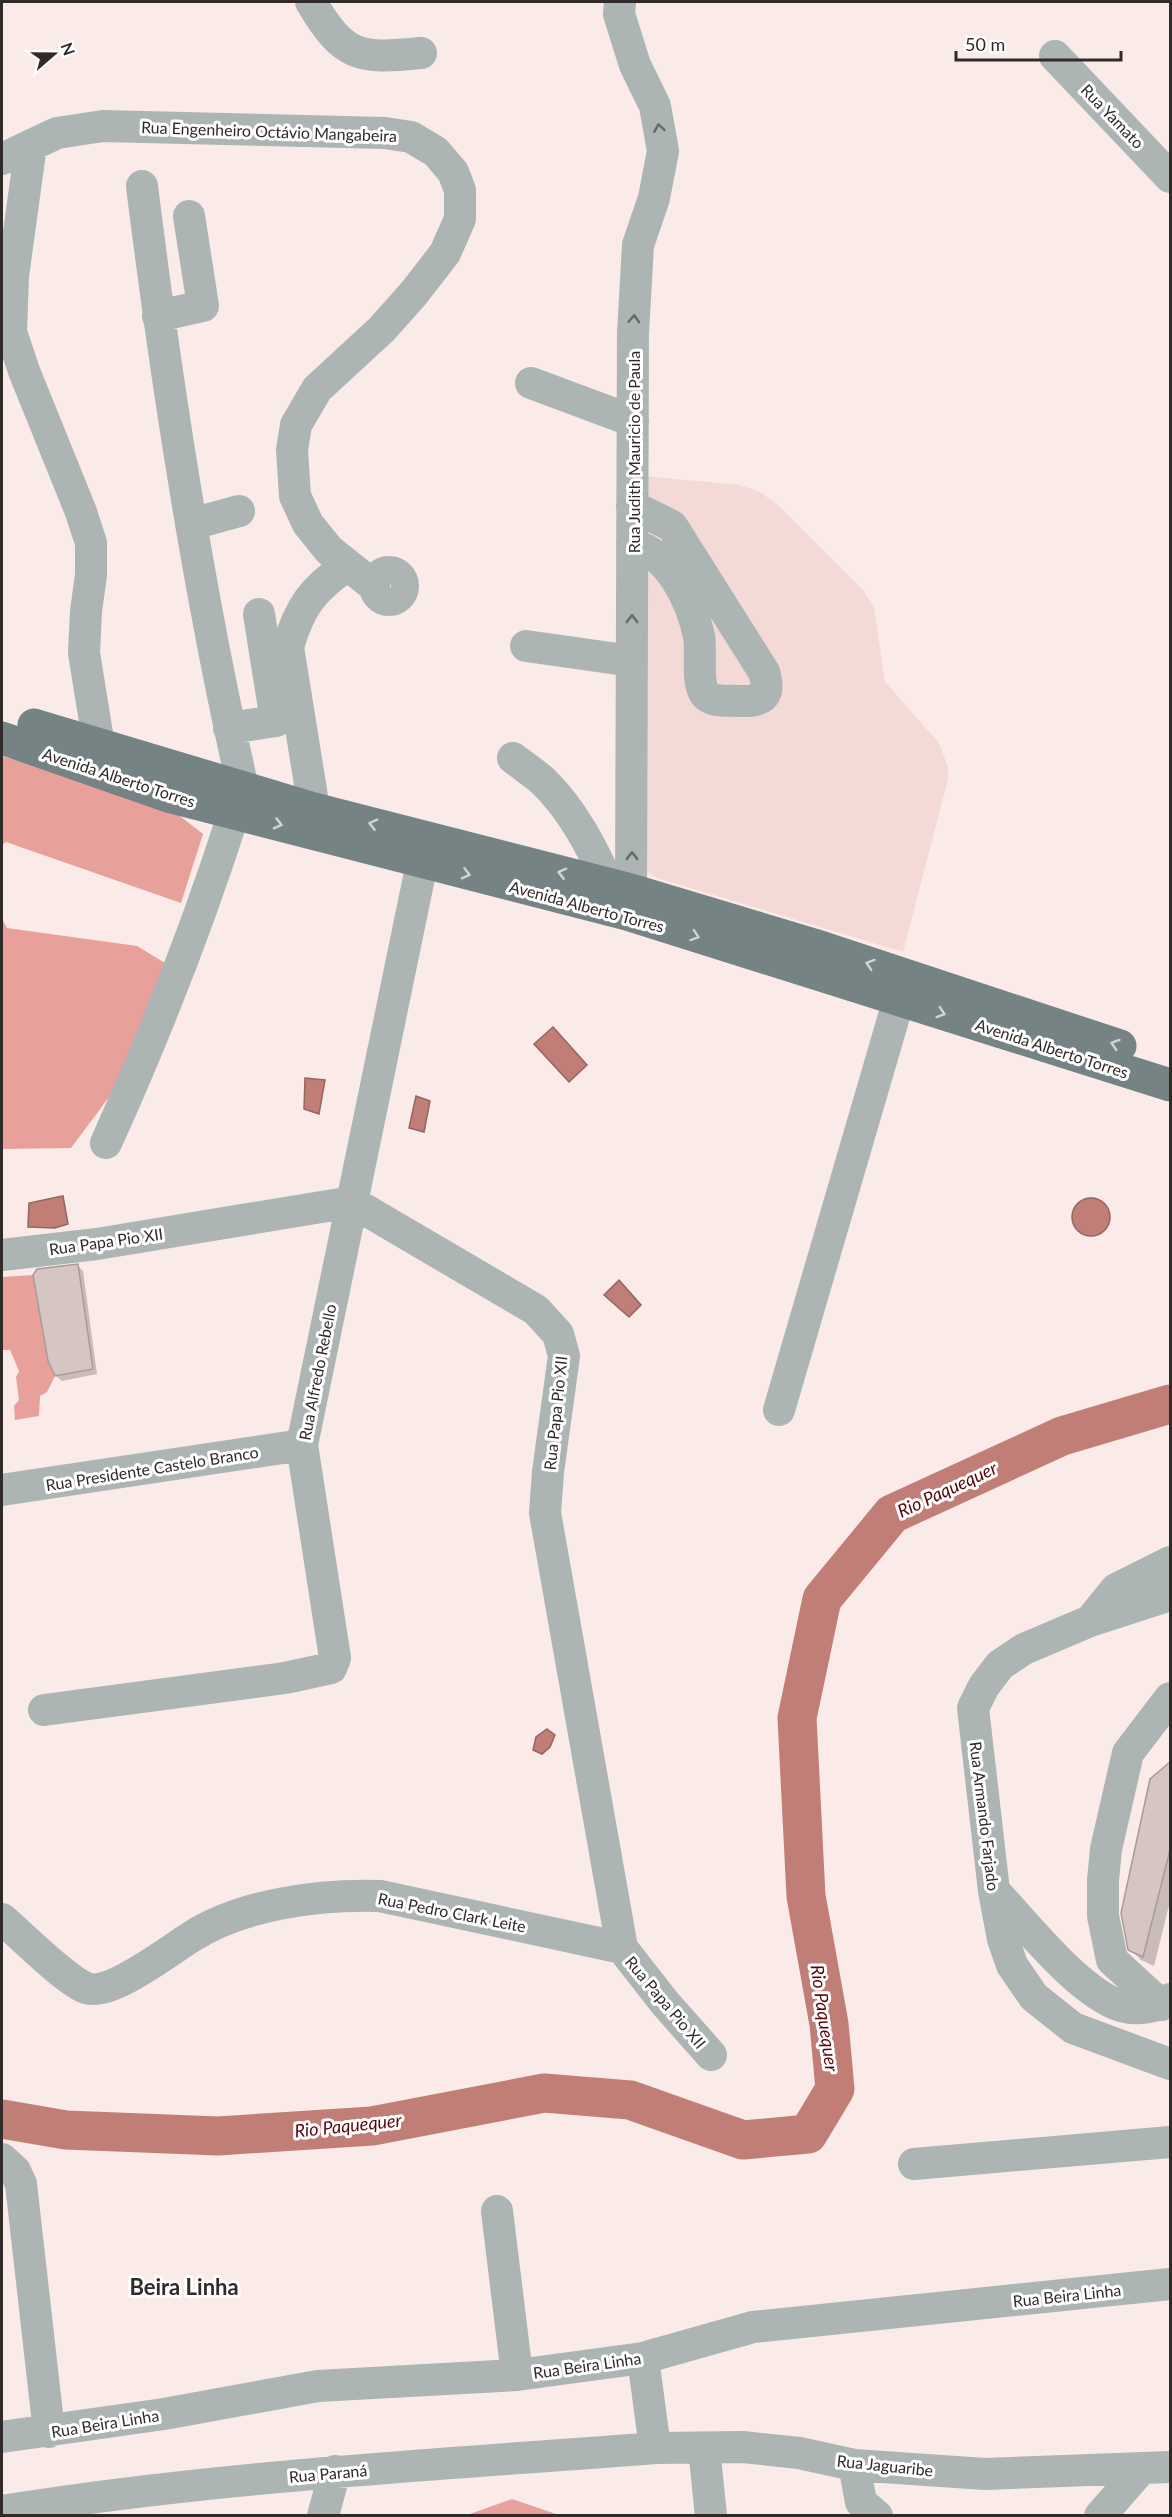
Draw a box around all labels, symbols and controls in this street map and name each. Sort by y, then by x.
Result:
north arrow [24,24,84,84]
scale bar [956,24,1121,62]
text: 50 m [965,33,1005,55]
text: N [58,40,80,58]
street label: Rua Yamato [1078,80,1148,152]
street label: Rua Engenheiro Octávio Mangabeira [141,117,397,145]
one-way arrow [653,124,666,134]
one-way arrow [627,315,640,324]
street label: Rua Judith Mauricio de Paula [624,351,643,553]
one-way arrow [626,615,638,624]
street label: Avenida Alberto Torres [40,743,198,811]
one-way arrow [273,816,283,829]
one-way arrow [368,819,378,832]
one-way arrow [626,852,638,861]
one-way arrow [461,866,471,879]
one-way arrow [557,867,567,880]
street label: Avenida Alberto Torres [508,876,666,936]
one-way arrow [689,929,700,942]
one-way arrow [865,958,876,971]
one-way arrow [935,1005,946,1018]
street label: Avenida Alberto Torres [973,1014,1131,1082]
one-way arrow [1110,1039,1121,1051]
street label: Rua Papa Pio XII [48,1224,164,1258]
street label: Rua Alfredo Rebello [294,1302,340,1442]
street label: Rua Papa Pio XII [540,1355,570,1471]
street label: Rua Presidente Castelo Branco [44,1442,260,1494]
water label: Rio Paquequer [894,1456,1001,1522]
street label: Rua Armando Farjado [966,1740,1004,1892]
street label: Rua Pedro Clark Leite [376,1888,528,1936]
street label: Rua Papa Pio XII [622,1952,710,2052]
water label: Rio Paquequer [807,1963,843,2074]
water label: Rio Paquequer [293,2108,403,2142]
district label: Beira Linha [129,2273,239,2300]
street label: Rua Beira Linha [1012,2280,1122,2310]
street label: Rua Beira Linha [532,2348,642,2382]
street label: Rua Beira Linha [50,2405,160,2441]
street label: Rua Jaguaribe [836,2450,934,2480]
street label: Rua Paraná [288,2460,368,2486]

